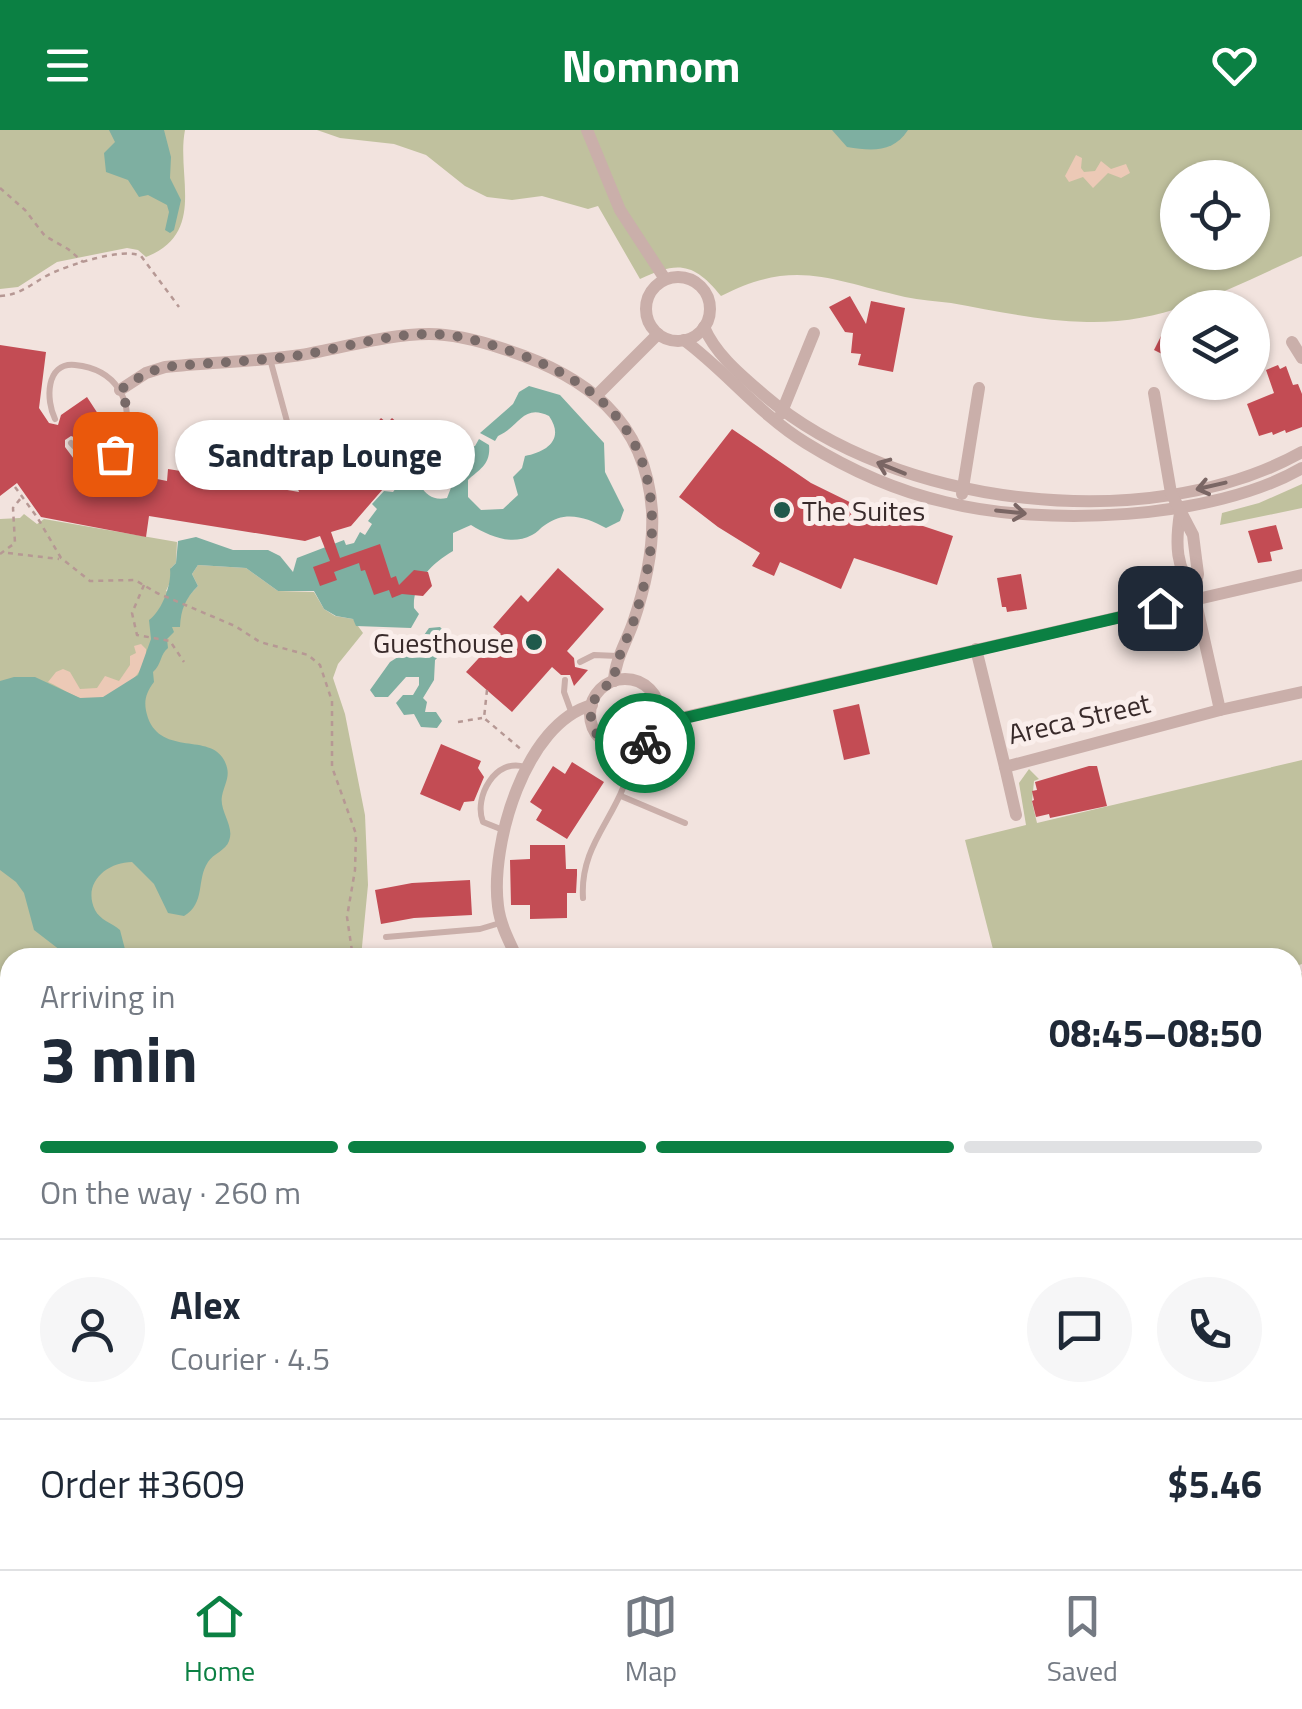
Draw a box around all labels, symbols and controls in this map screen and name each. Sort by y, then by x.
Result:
text: Nomnom [561,31,741,99]
icon: menu [40,38,95,93]
icon: heart [1207,38,1262,93]
map controls [1160,160,1270,400]
button: locate [1160,160,1270,270]
button: layers [1160,290,1270,400]
pin [73,412,158,497]
callout: Sandtrap Lounge [175,419,475,489]
icon: bag [88,427,143,482]
text: Sandtrap Lounge [208,431,442,479]
one-way arrow [876,457,907,475]
one-way arrow [1196,478,1228,496]
place label: The Suites [802,489,925,532]
marker: The Suites [771,499,793,521]
one-way arrow [994,503,1026,522]
pin [1118,566,1203,651]
icon: home [1133,581,1188,636]
place label: Guesthouse [373,621,514,664]
marker: Guesthouse [523,631,545,653]
street label: Areca Street [1004,681,1155,755]
courier [595,693,695,793]
icon: bike [618,716,673,771]
text: Arriving in [40,972,176,1020]
text: 08:45–08:50 [1049,1004,1262,1062]
text: 3 min [40,1008,198,1107]
text: On the way · 260 m [40,1168,301,1216]
text: Alex [170,1276,241,1334]
button: person [40,1277,145,1382]
button: chat [1027,1277,1132,1382]
button: phone [1157,1277,1262,1382]
text: Courier · 4.5 [170,1334,330,1382]
text: Order #3609 [40,1455,245,1513]
text: $5.46 [1167,1455,1262,1513]
tab: Home [184,1589,255,1692]
tab: Map [623,1589,678,1692]
tab: Saved [1047,1589,1118,1692]

